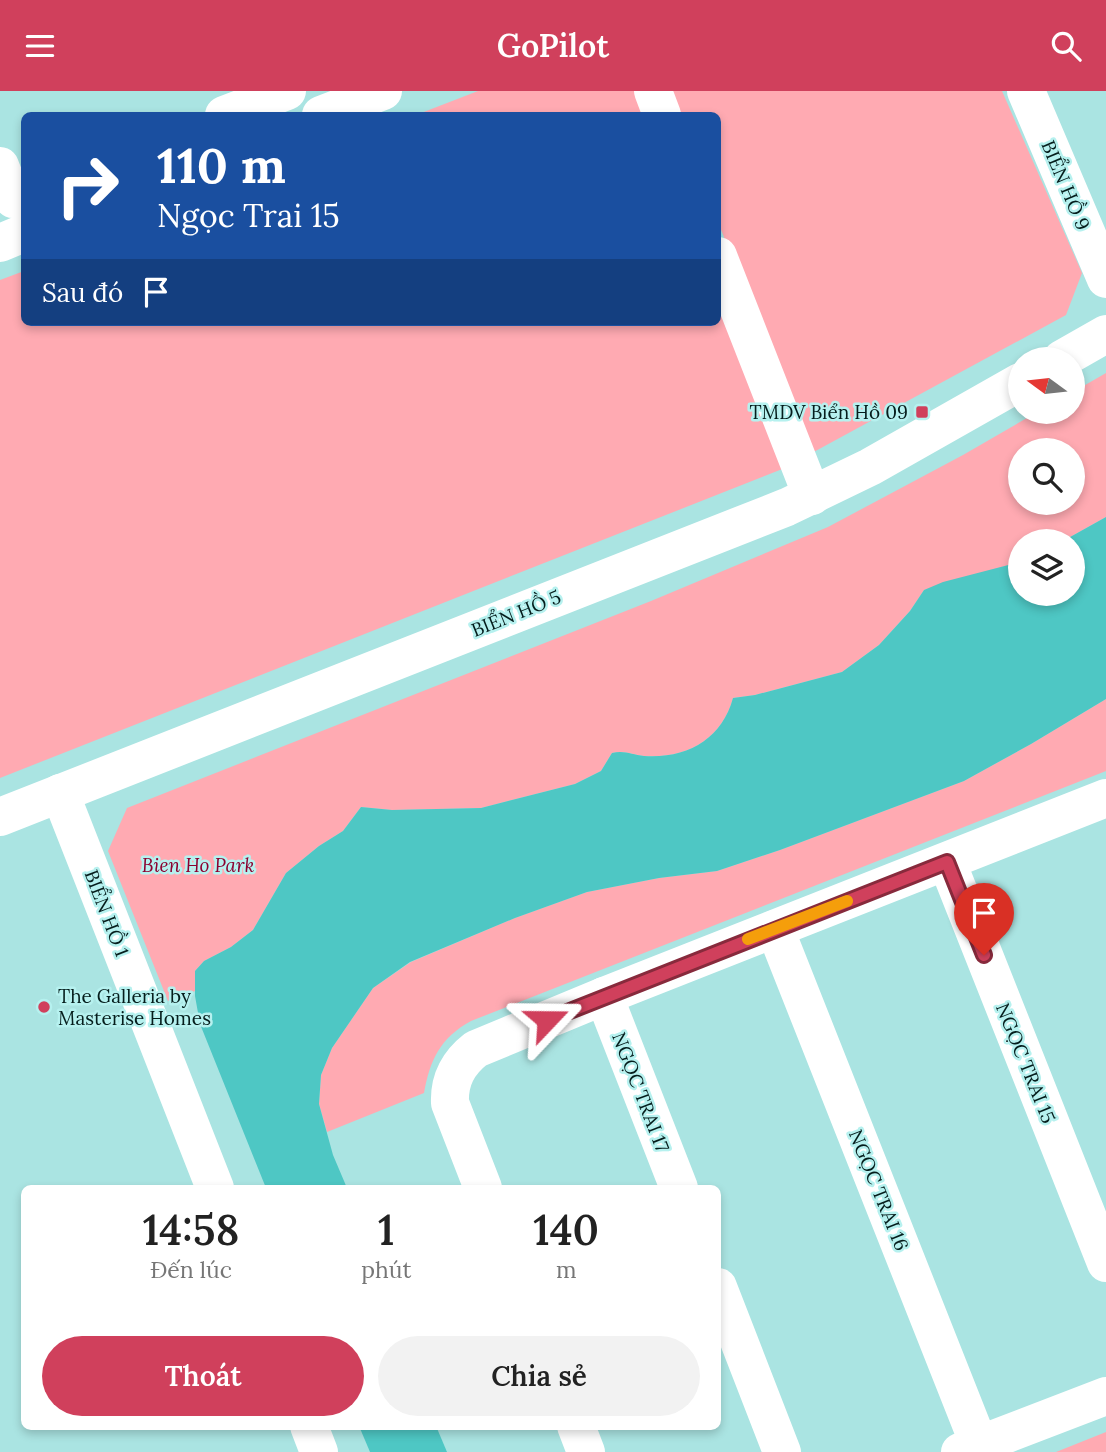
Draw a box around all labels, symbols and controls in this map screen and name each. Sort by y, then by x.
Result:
text: GoPilot [497,25,609,66]
icon: menu [21,27,59,65]
icon: search [1047,27,1085,65]
text: 110 m [157,134,286,196]
street label: BIỂN HỒ 9 [1036,136,1097,234]
icon: right [42,140,133,231]
text: Ngọc Trai 15 [157,195,340,236]
icon: arrive [137,273,175,311]
text: Sau đó [42,276,123,309]
north arrow [1008,347,1085,423]
map controls [1008,347,1085,606]
place label: TMDV Biển Hồ 09 [750,400,908,424]
marker: TMDV Biển Hồ 09 [914,404,930,420]
button: search [1008,438,1085,515]
button: layers [1008,529,1085,606]
street label: BIỂN HỒ 5 [467,582,564,642]
park label: Bien Ho Park [142,853,254,877]
street label: BIỂN HỒ 1 [79,865,136,960]
pin [954,883,1014,955]
icon: arrive [965,894,1003,932]
position arrow [510,983,584,1057]
place label: The Galleria by Masterise Homes [58,984,211,1030]
marker: The Galleria by Masterise Homes [36,999,52,1015]
street label: NGỌC TRAI 15 [991,999,1061,1127]
street label: NGỌC TRAI 17 [607,1029,675,1155]
street label: NGỌC TRAI 16 [844,1126,914,1254]
text: 14:58 [143,1203,239,1257]
text: 1 [378,1203,395,1257]
text: 140 [533,1203,599,1257]
text: Đến lúc [150,1255,232,1284]
text: phút [361,1255,411,1284]
text: m [556,1255,576,1284]
button: Thoát [42,1336,364,1416]
button: Chia sẻ [378,1336,700,1416]

